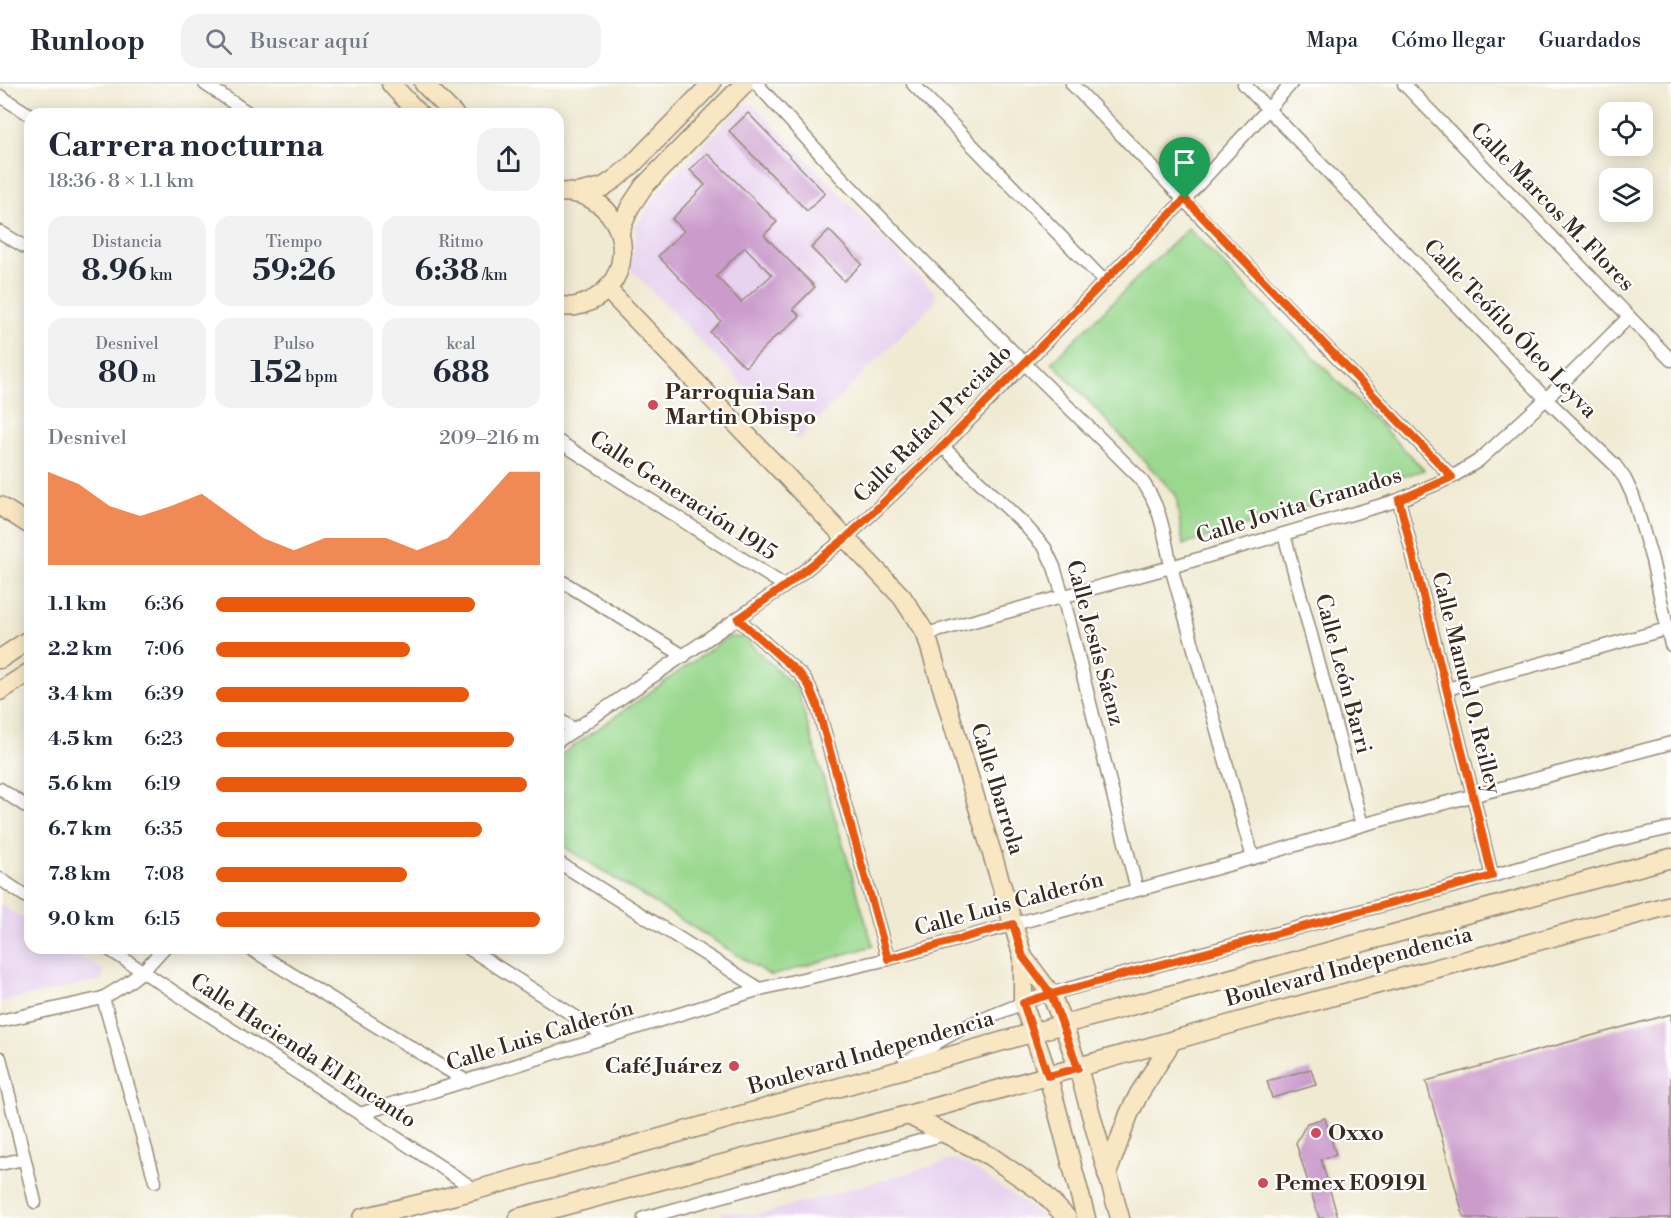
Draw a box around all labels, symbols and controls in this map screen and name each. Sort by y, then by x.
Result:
search box [181,14,601,68]
text: Runloop [30,24,145,59]
icon: search [202,25,235,58]
text: Buscar aquí [250,28,369,55]
text: Mapa [1306,28,1358,54]
text: Cómo llegar [1391,28,1506,54]
text: Guardados [1539,28,1641,54]
map controls [1599,102,1653,222]
button: locate [1599,102,1653,156]
street label: Calle Marcos M. Flores [1464,117,1640,297]
text: Carrera nocturna [48,126,324,167]
button: share [477,128,540,191]
pin [1159,137,1210,199]
icon: arrive [1168,146,1201,179]
button: layers [1599,168,1653,222]
text: 18:36 · 8 × 1.1 km [48,169,194,194]
text: Distancia [92,232,162,252]
text: Tiempo [266,232,322,252]
text: Ritmo [439,232,483,252]
street label: Calle Teófilo Óleo Leyva [1417,232,1605,425]
text: 8.96 [82,252,147,290]
text: 59:26 [252,252,336,290]
text: 6:38 [414,252,479,290]
text: km [147,265,172,285]
text: /km [479,265,508,285]
text: Desnivel [96,334,158,354]
text: Pulso [274,334,314,354]
text: kcal [446,334,476,354]
street label: Calle Rafael Preciado [848,339,1018,509]
text: 80 [98,354,139,392]
text: 152 [250,354,302,392]
text: 688 [432,354,490,392]
text: m [139,367,156,387]
text: bpm [302,367,338,387]
place label: Parroquia San Martin Obispo [665,379,816,431]
marker: Parroquia San Martin Obispo [646,398,660,412]
street label: Calle Generación 1915 [584,425,782,567]
text: Desnivel [48,426,127,451]
text: 209–216 m [439,426,540,451]
street label: Calle Jovita Granados [1193,462,1405,550]
street label: Calle Jesús Sáenz [1060,557,1130,729]
street label: Calle Manuel O. Reilley [1425,569,1507,797]
street label: Calle León Barri [1309,591,1377,757]
text: 1.1 km [48,592,107,617]
text: 6:36 [144,592,184,617]
text: 2.2 km [48,637,112,662]
text: 7:06 [144,637,184,662]
text: 3.4 km [48,682,113,707]
text: 6:39 [144,682,184,707]
street label: Calle Ibarrola [964,720,1030,859]
text: 4.5 km [48,727,113,752]
text: 6:23 [144,727,183,752]
text: 5.6 km [48,772,112,797]
text: 6:19 [144,772,181,797]
text: 6.7 km [48,817,112,842]
text: 6:35 [144,817,183,842]
text: 7.8 km [48,862,111,887]
text: 7:08 [144,862,184,887]
street label: Calle Luis Calderón [912,866,1106,942]
text: 9.0 km [48,907,114,932]
text: 6:15 [144,907,180,932]
street label: Boulevard Independencia [1222,921,1476,1013]
street label: Calle Hacienda El Encanto [185,968,421,1134]
street label: Calle Luis Calderón [443,995,637,1077]
street label: Boulevard Independencia [744,1005,998,1101]
place label: Café Juárez [605,1053,722,1080]
marker: Café Juárez [727,1059,741,1073]
place label: Oxxo [1328,1120,1384,1147]
marker: Oxxo [1309,1126,1323,1140]
place label: Pemex E09191 [1275,1170,1428,1197]
marker: Pemex E09191 [1256,1176,1270,1190]

